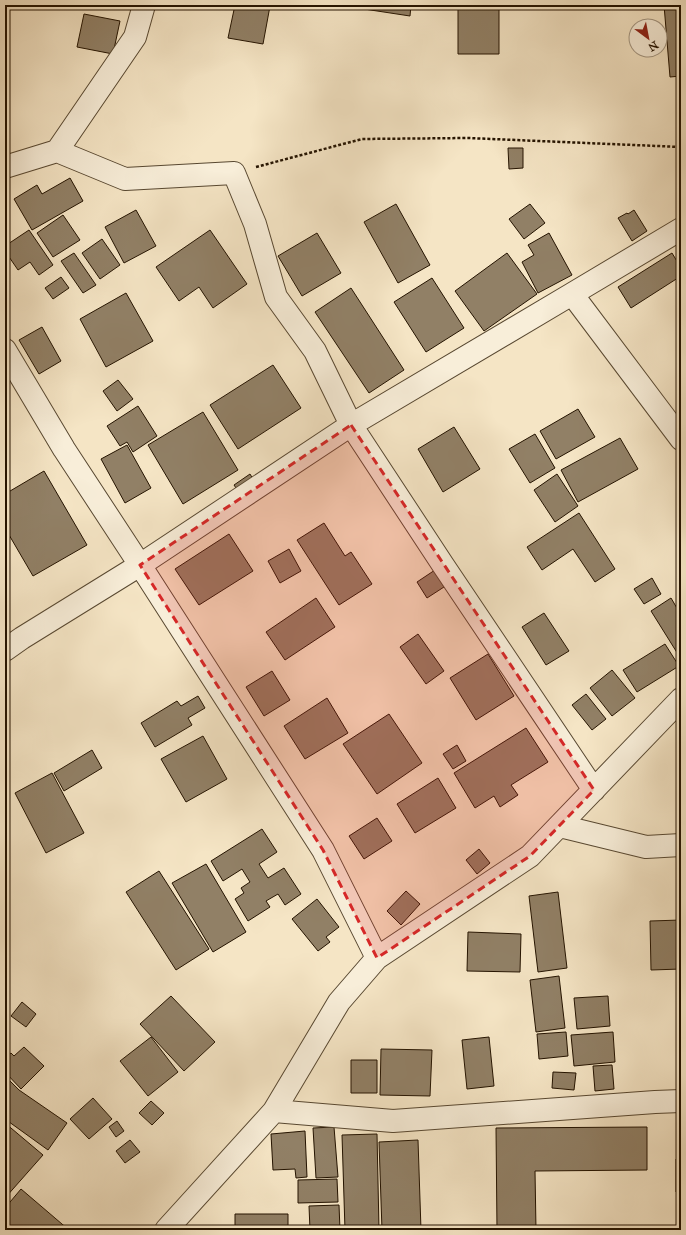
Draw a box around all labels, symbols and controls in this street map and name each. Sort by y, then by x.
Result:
north arrow [628,18,668,58]
text: N [645,38,660,54]

